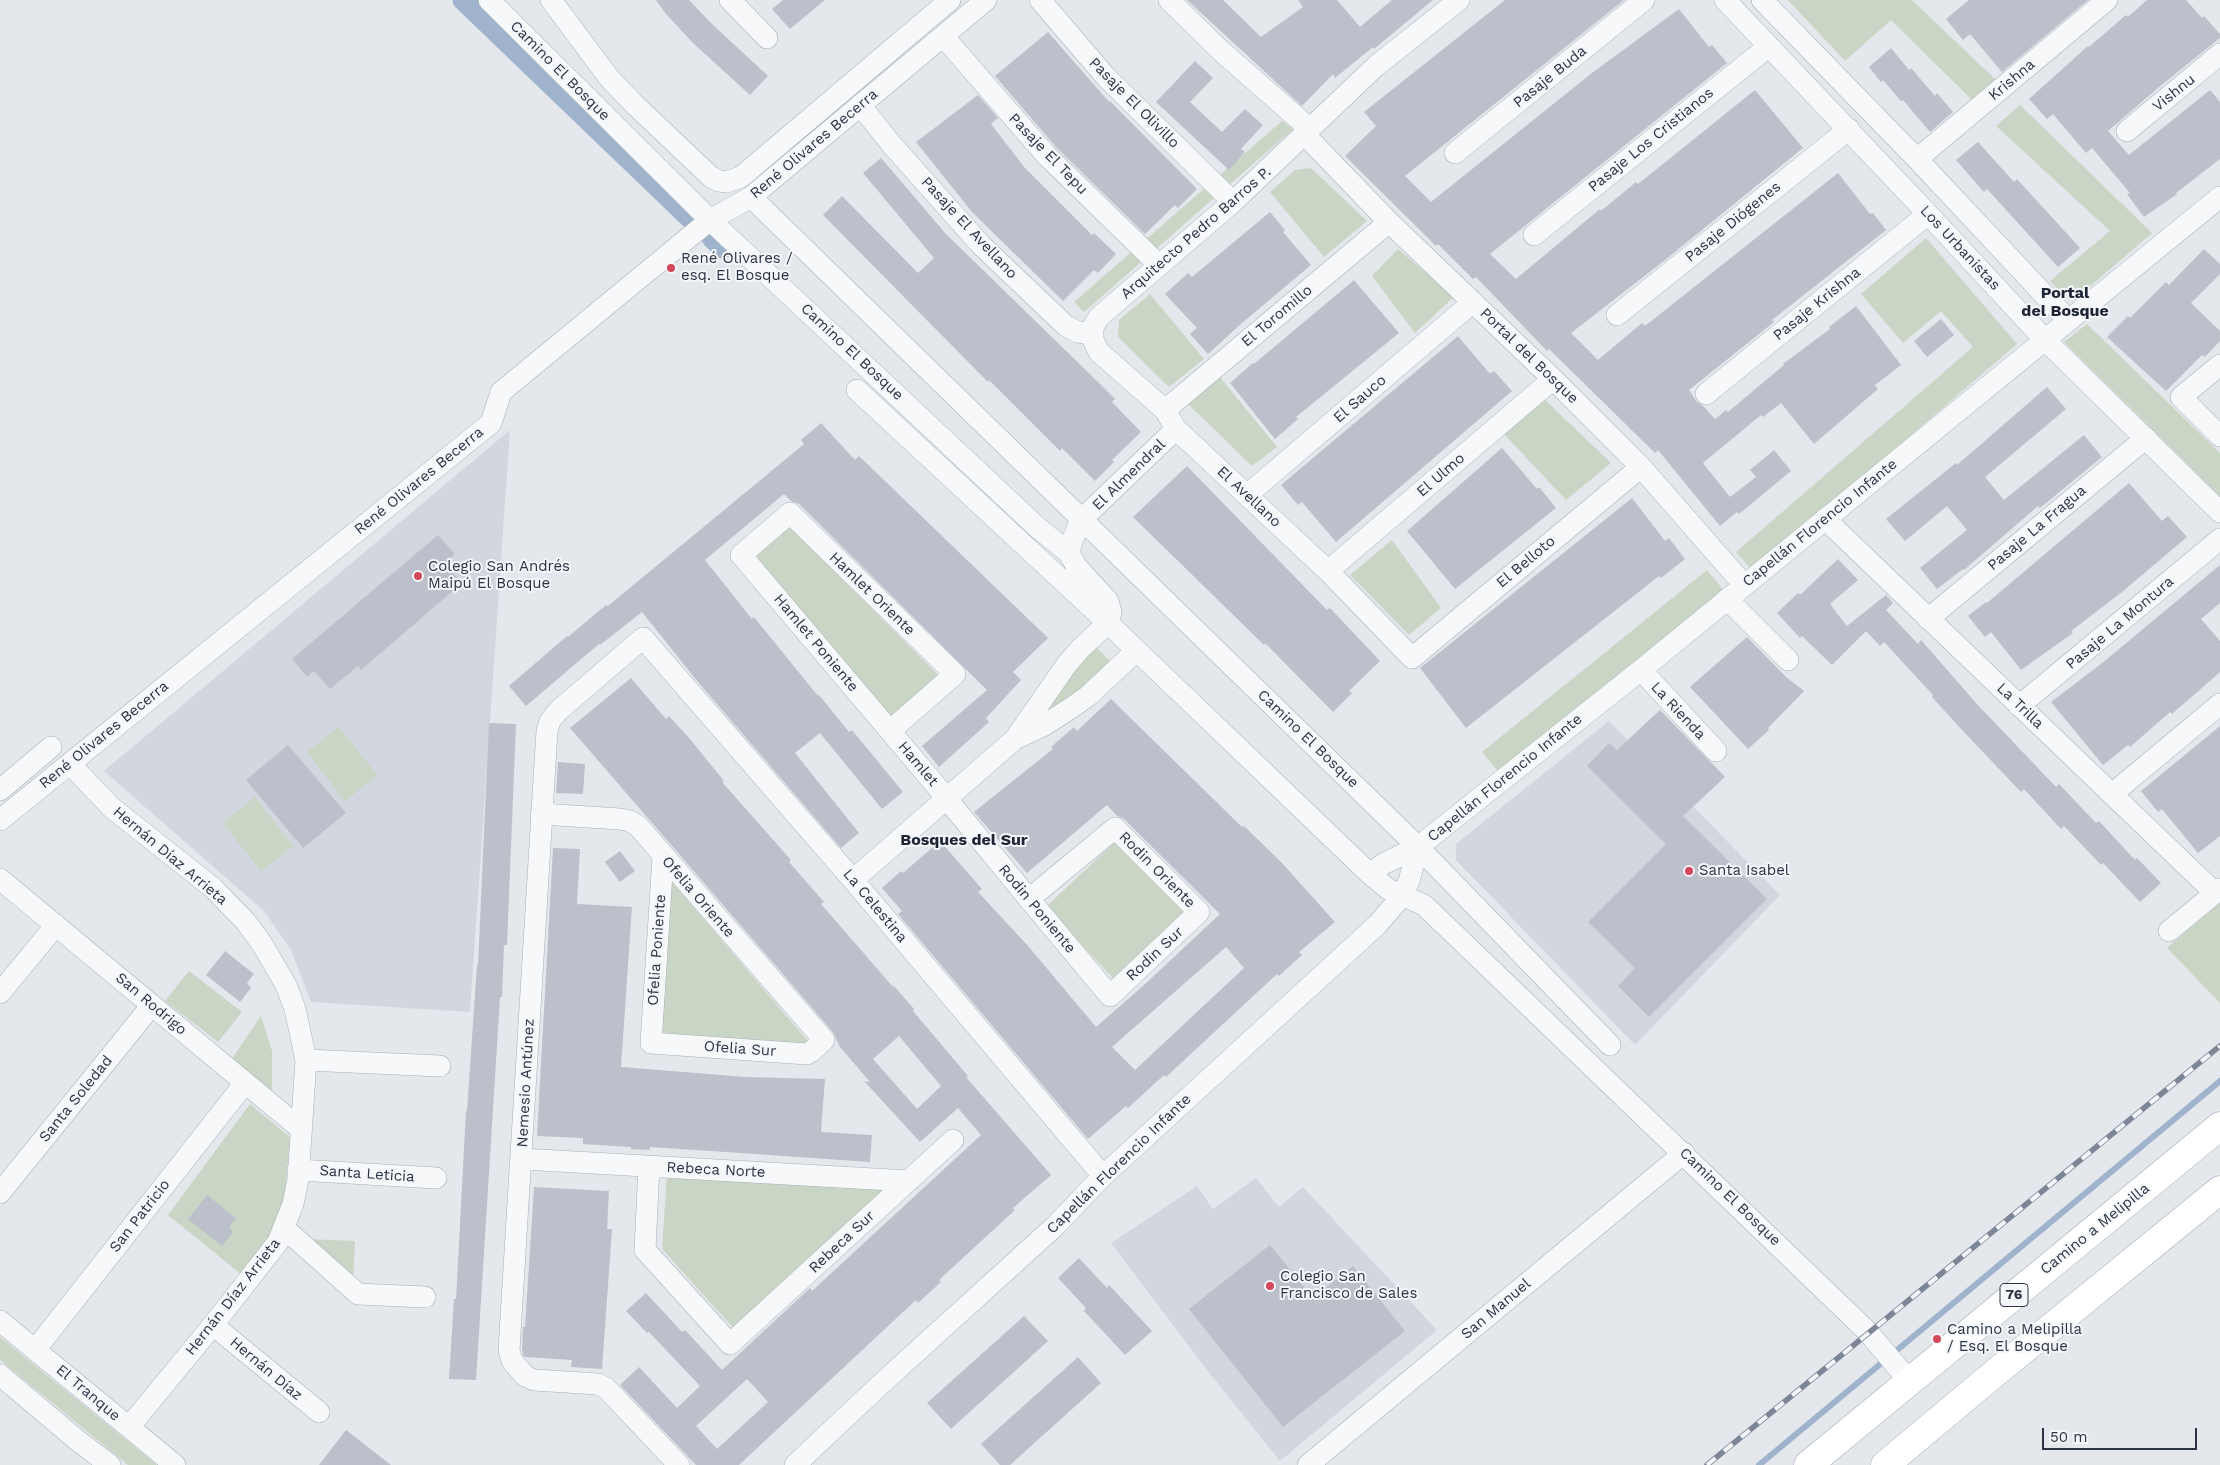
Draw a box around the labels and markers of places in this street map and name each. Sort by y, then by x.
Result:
place label: René Olivares / esq. El Bosque [681,250,792,285]
marker: René Olivares / esq. El Bosque [665,262,677,274]
place label: Colegio San Andrés Maipú El Bosque [428,558,570,593]
marker: Colegio San Andrés Maipú El Bosque [412,570,424,582]
place label: Santa Isabel [1699,862,1789,880]
marker: Santa Isabel [1683,865,1695,877]
place label: Colegio San Francisco de Sales [1280,1268,1417,1303]
marker: Colegio San Francisco de Sales [1264,1280,1276,1292]
place label: Camino a Melipilla / Esq. El Bosque [1947,1321,2082,1356]
marker: Camino a Melipilla / Esq. El Bosque [1931,1333,1943,1345]

